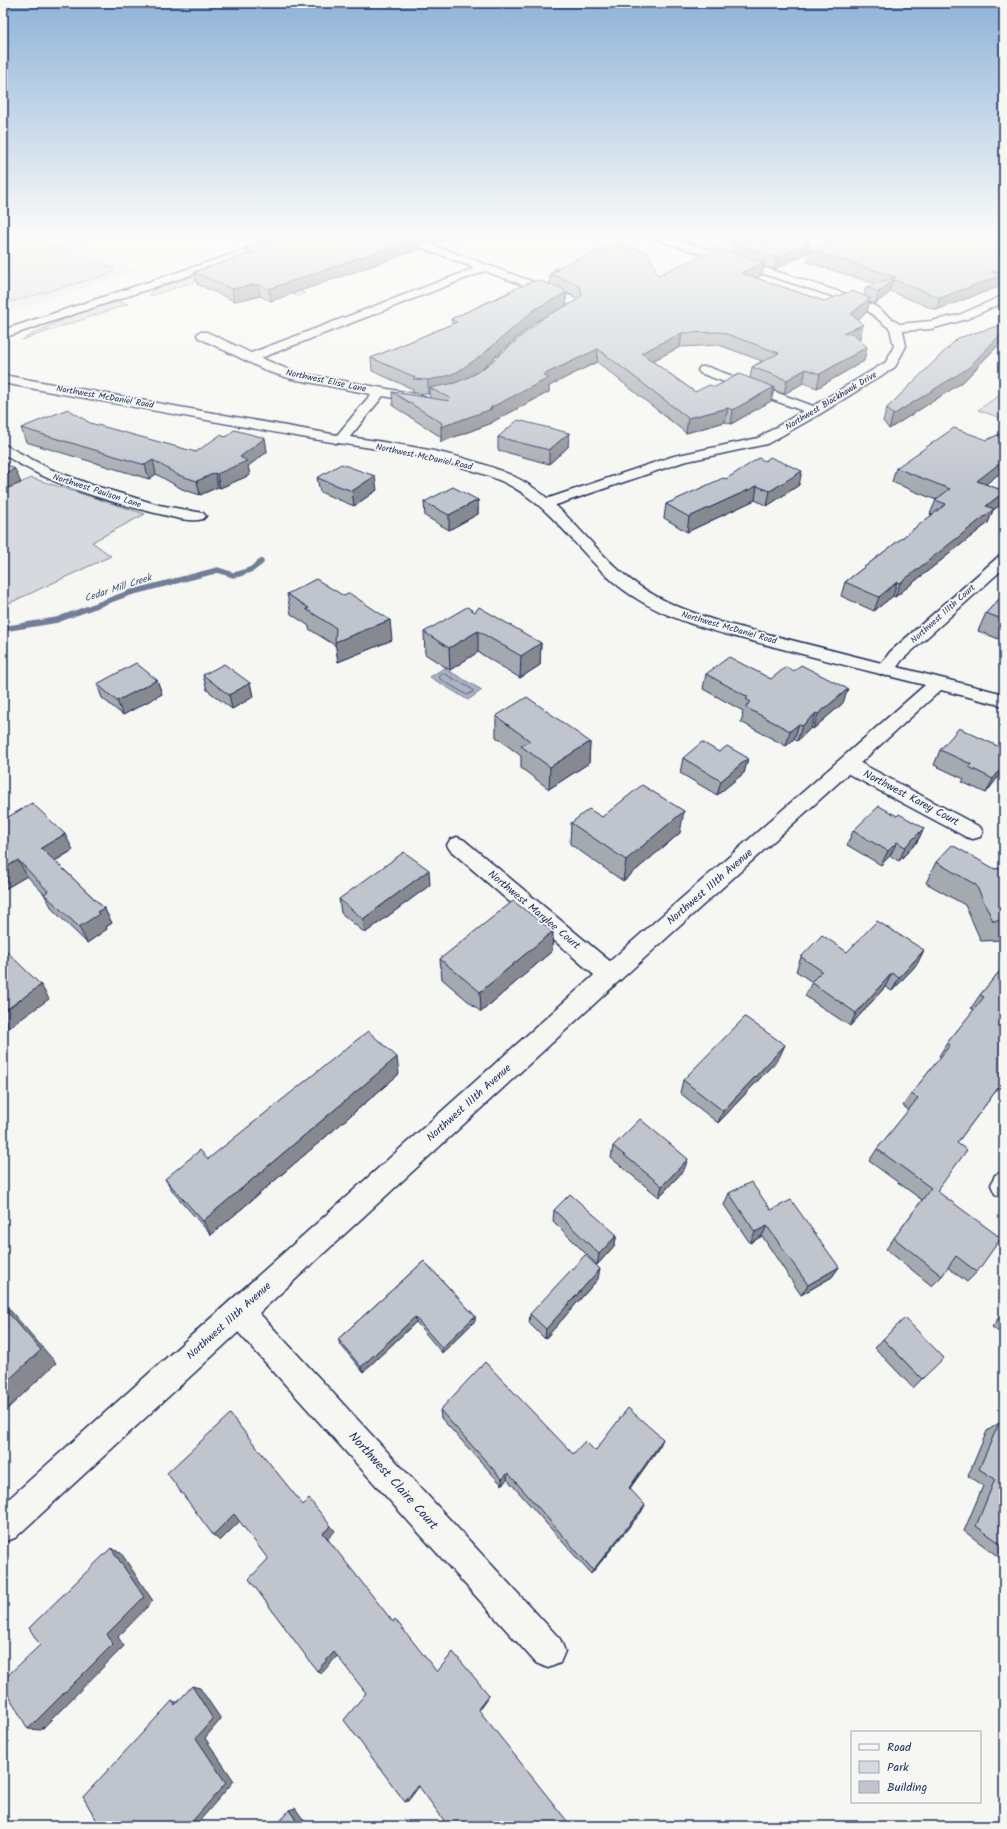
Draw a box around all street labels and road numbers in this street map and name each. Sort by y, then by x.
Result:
street label: Northwest Elise Lane [285,365,367,397]
street label: Northwest Blackhawk Drive [782,368,880,434]
street label: Northwest McDaniel Road [55,381,155,413]
street label: Northwest McDaniel Road [374,439,474,475]
street label: Northwest Paulson Lane [51,470,143,512]
street label: Northwest 111th Court [907,580,979,647]
street label: Northwest McDaniel Road [680,607,779,649]
street label: Northwest Karey Court [860,765,963,831]
street label: Northwest 111th Avenue [663,844,757,930]
street label: Northwest Marylee Court [484,866,585,955]
street label: Northwest 111th Avenue [422,1060,516,1146]
street label: Northwest 111th Avenue [182,1278,276,1364]
street label: Northwest Claire Court [343,1427,444,1536]

